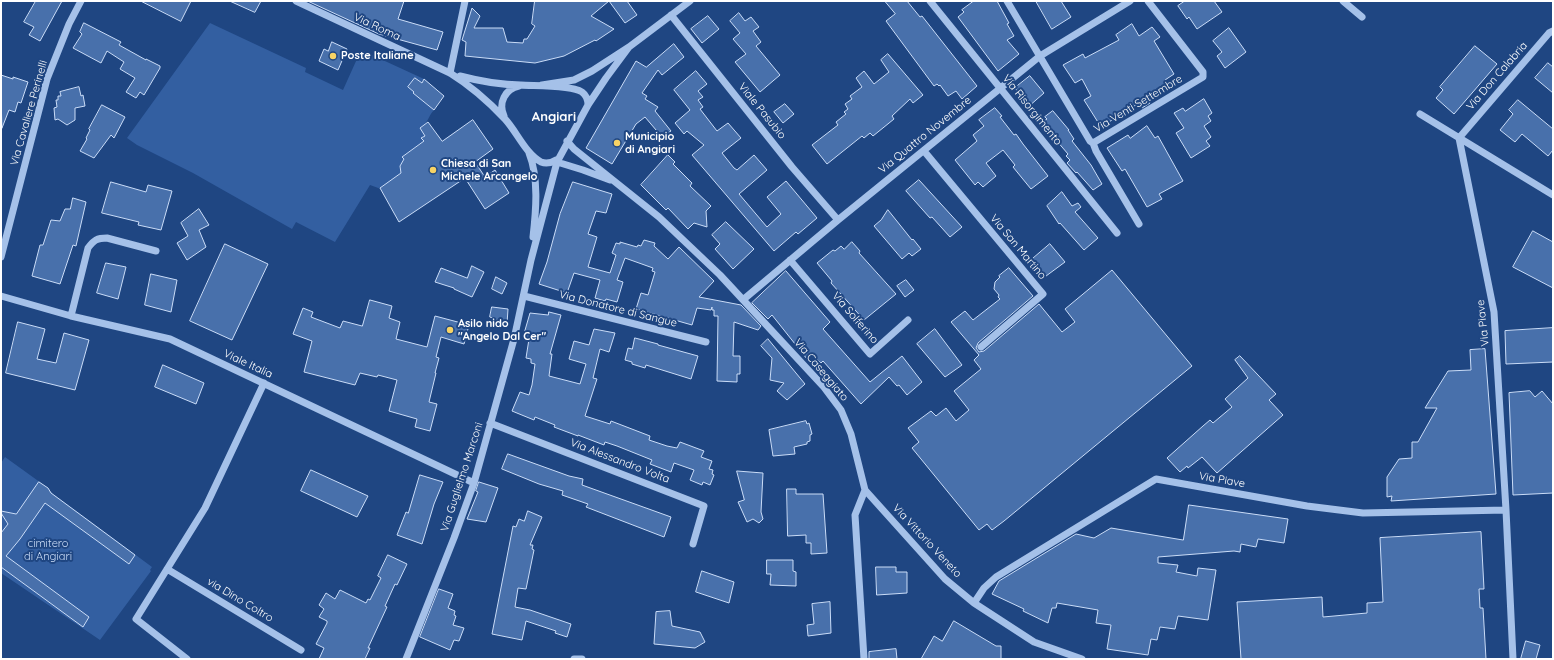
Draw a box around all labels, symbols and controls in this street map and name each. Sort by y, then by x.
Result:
street label: Via Roma [352,10,402,44]
street label: Via Don Calabria [1464,39,1530,113]
place label: Poste Italiane [341,49,414,63]
marker: Poste Italiane [328,51,338,61]
street label: Via Cavaliere Perinelli [8,59,50,167]
street label: Via Risorgimento [999,72,1065,148]
street label: Via Venti Settembre [1091,72,1185,136]
street label: Viale Pasubio [735,80,789,142]
street label: Via Quattro Novembre [876,94,974,176]
district label: Angiari [532,109,576,125]
place label: Municipio di Angiari [625,130,675,156]
marker: Municipio di Angiari [612,138,622,148]
place label: Chiesa di San Michele Arcangelo [441,157,537,183]
marker: Chiesa di San Michele Arcangelo [428,165,438,175]
street label: Via San Martino [987,212,1049,282]
street label: Via Donatore di Sangue [558,288,678,330]
street label: Via Solferino [829,290,881,346]
street label: Via Piave [1474,299,1492,347]
place label: Asilo nido "Angelo Dal Cer" [458,317,546,343]
marker: Asilo nido "Angelo Dal Cer" [445,325,455,335]
street label: Via Caseggiato [791,336,851,404]
street label: Viale Italia [221,347,275,381]
street label: Via Guglielmo Marconi [438,421,486,533]
street label: Via Alessandro Volta [568,436,672,486]
street label: Via Piave [1198,469,1246,491]
street label: Via Vittorio Veneto [890,502,964,580]
park label: cimitero di Angiari [24,537,72,563]
street label: via Dino Coltro [205,575,275,625]

